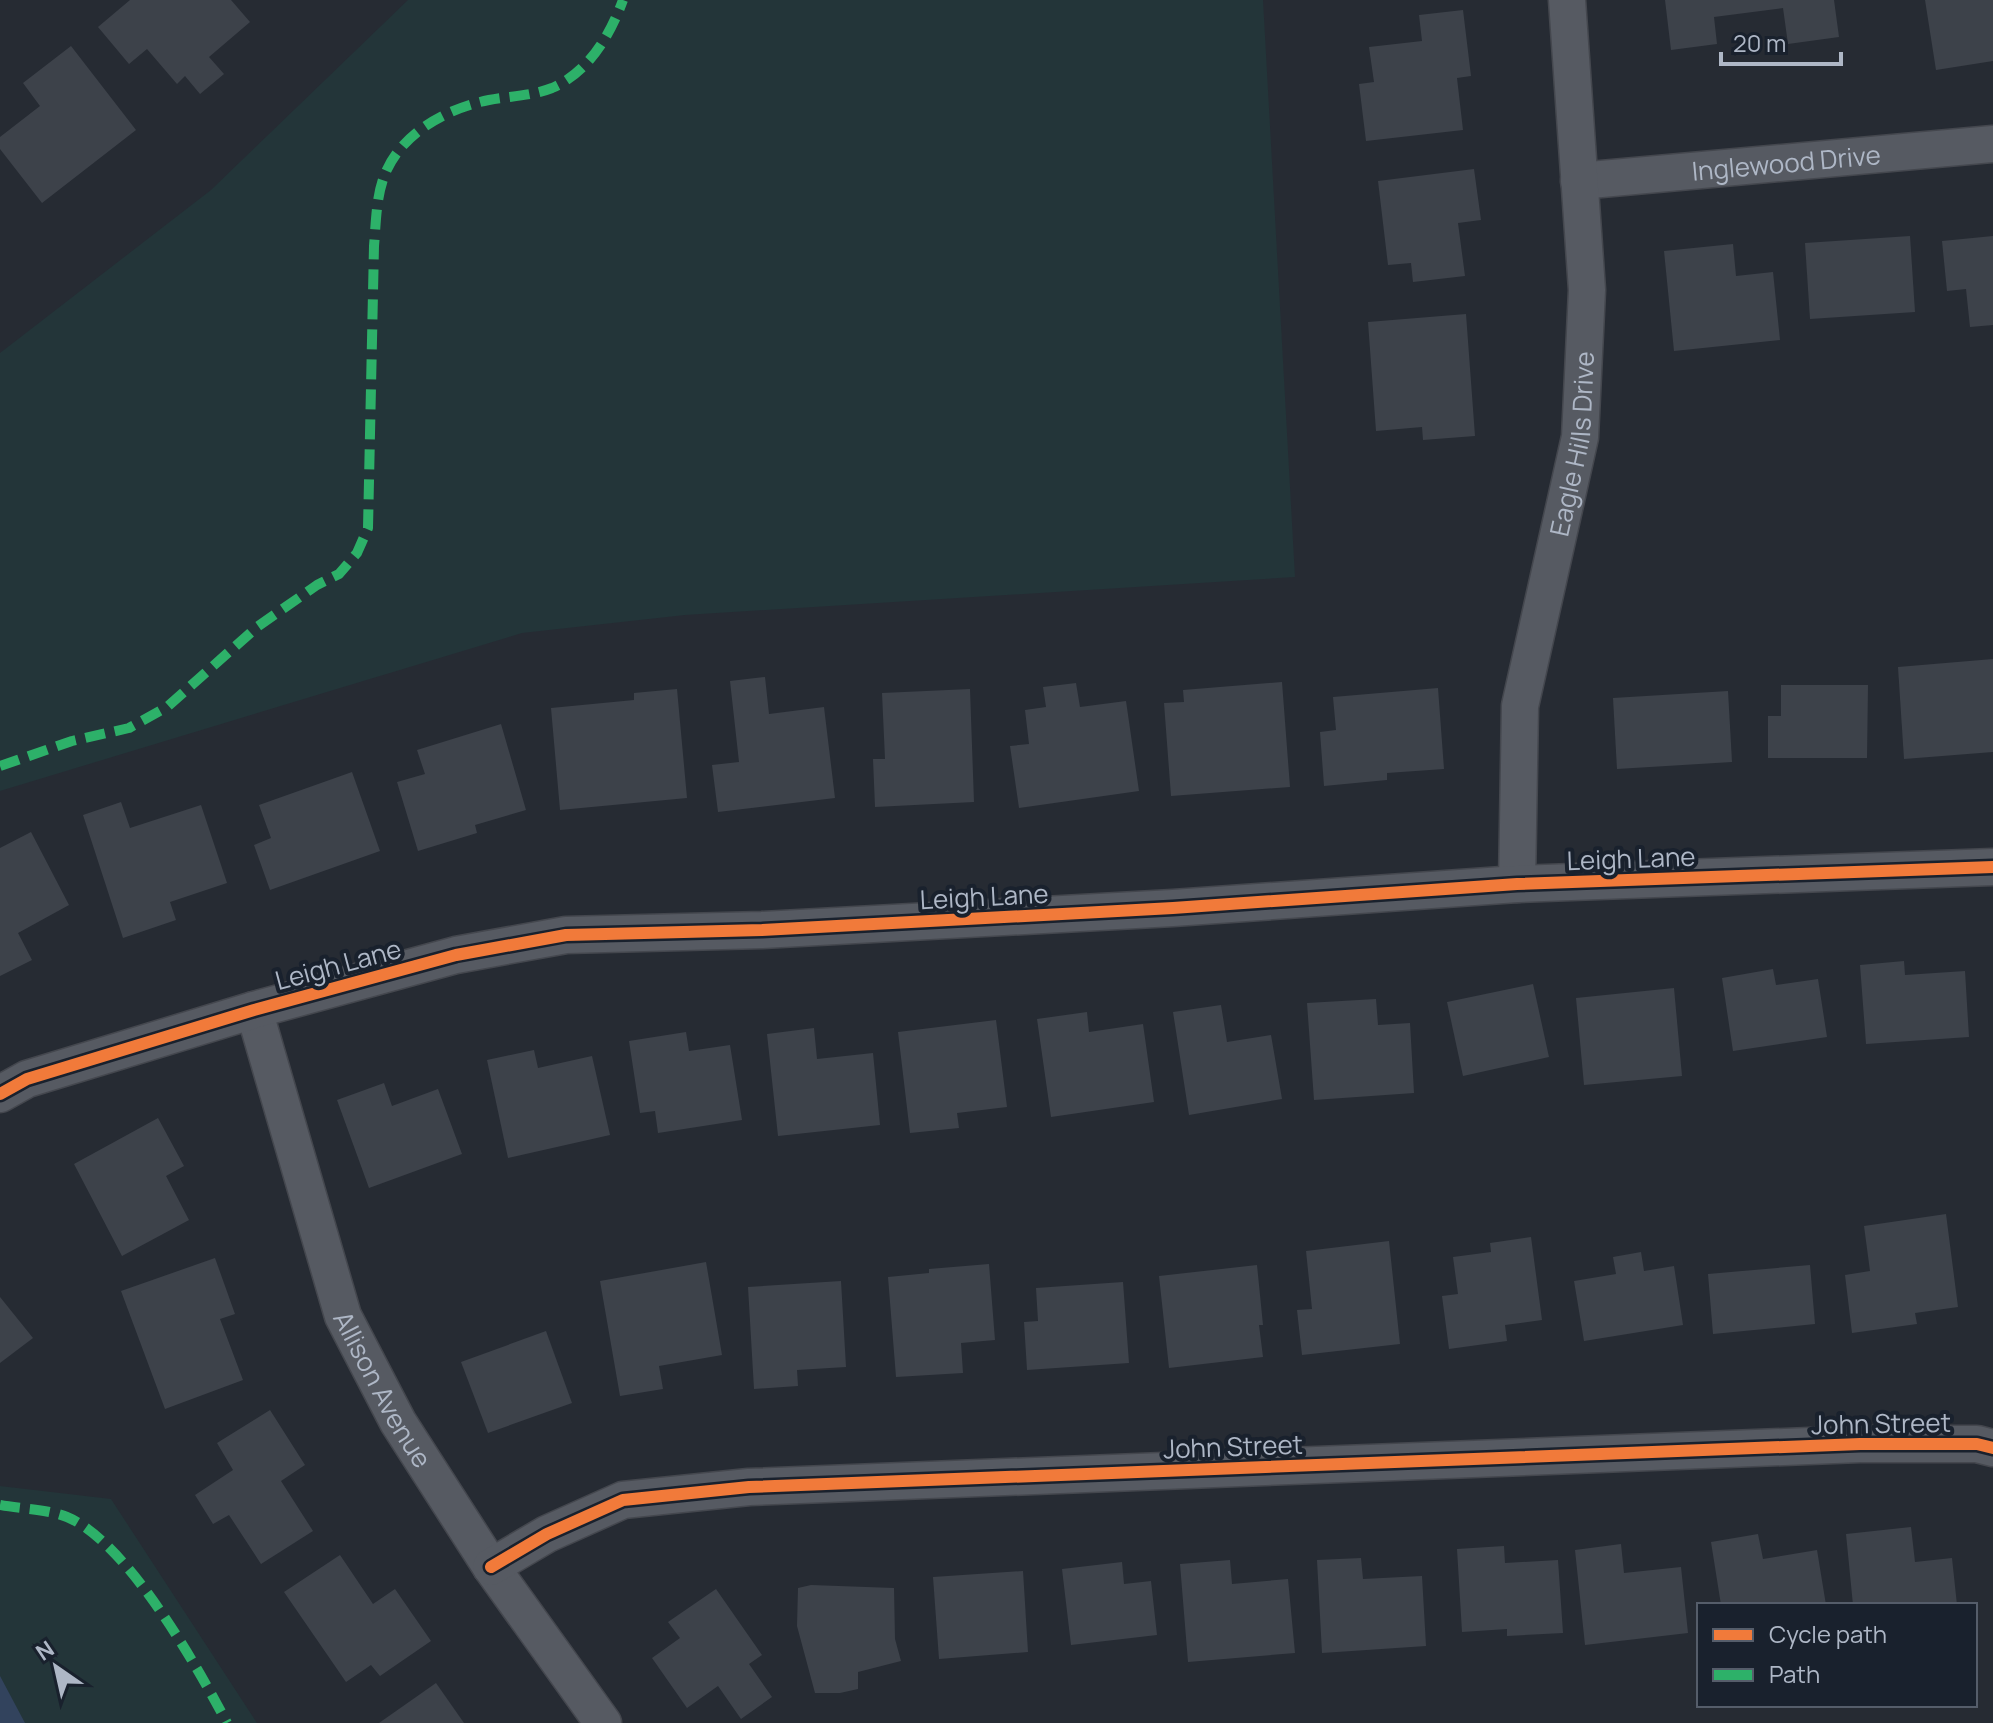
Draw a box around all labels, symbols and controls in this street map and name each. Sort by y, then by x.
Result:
scale bar [1721,16,1841,66]
text: 20 m [1733,26,1786,59]
street label: Inglewood Drive [1690,136,1882,189]
street label: Eagle Hills Drive [1540,350,1602,540]
street label: Leigh Lane [1566,838,1696,878]
street label: Leigh Lane [919,875,1049,917]
street label: Leigh Lane [271,930,405,998]
street label: Allison Avenue [325,1305,440,1474]
street label: John Street [1811,1404,1951,1442]
street label: John Street [1162,1426,1304,1466]
legend [1697,1603,1977,1707]
text: Cycle path [1769,1617,1887,1650]
north arrow [16,1627,96,1707]
text: N [30,1634,60,1667]
text: Path [1769,1657,1820,1690]

